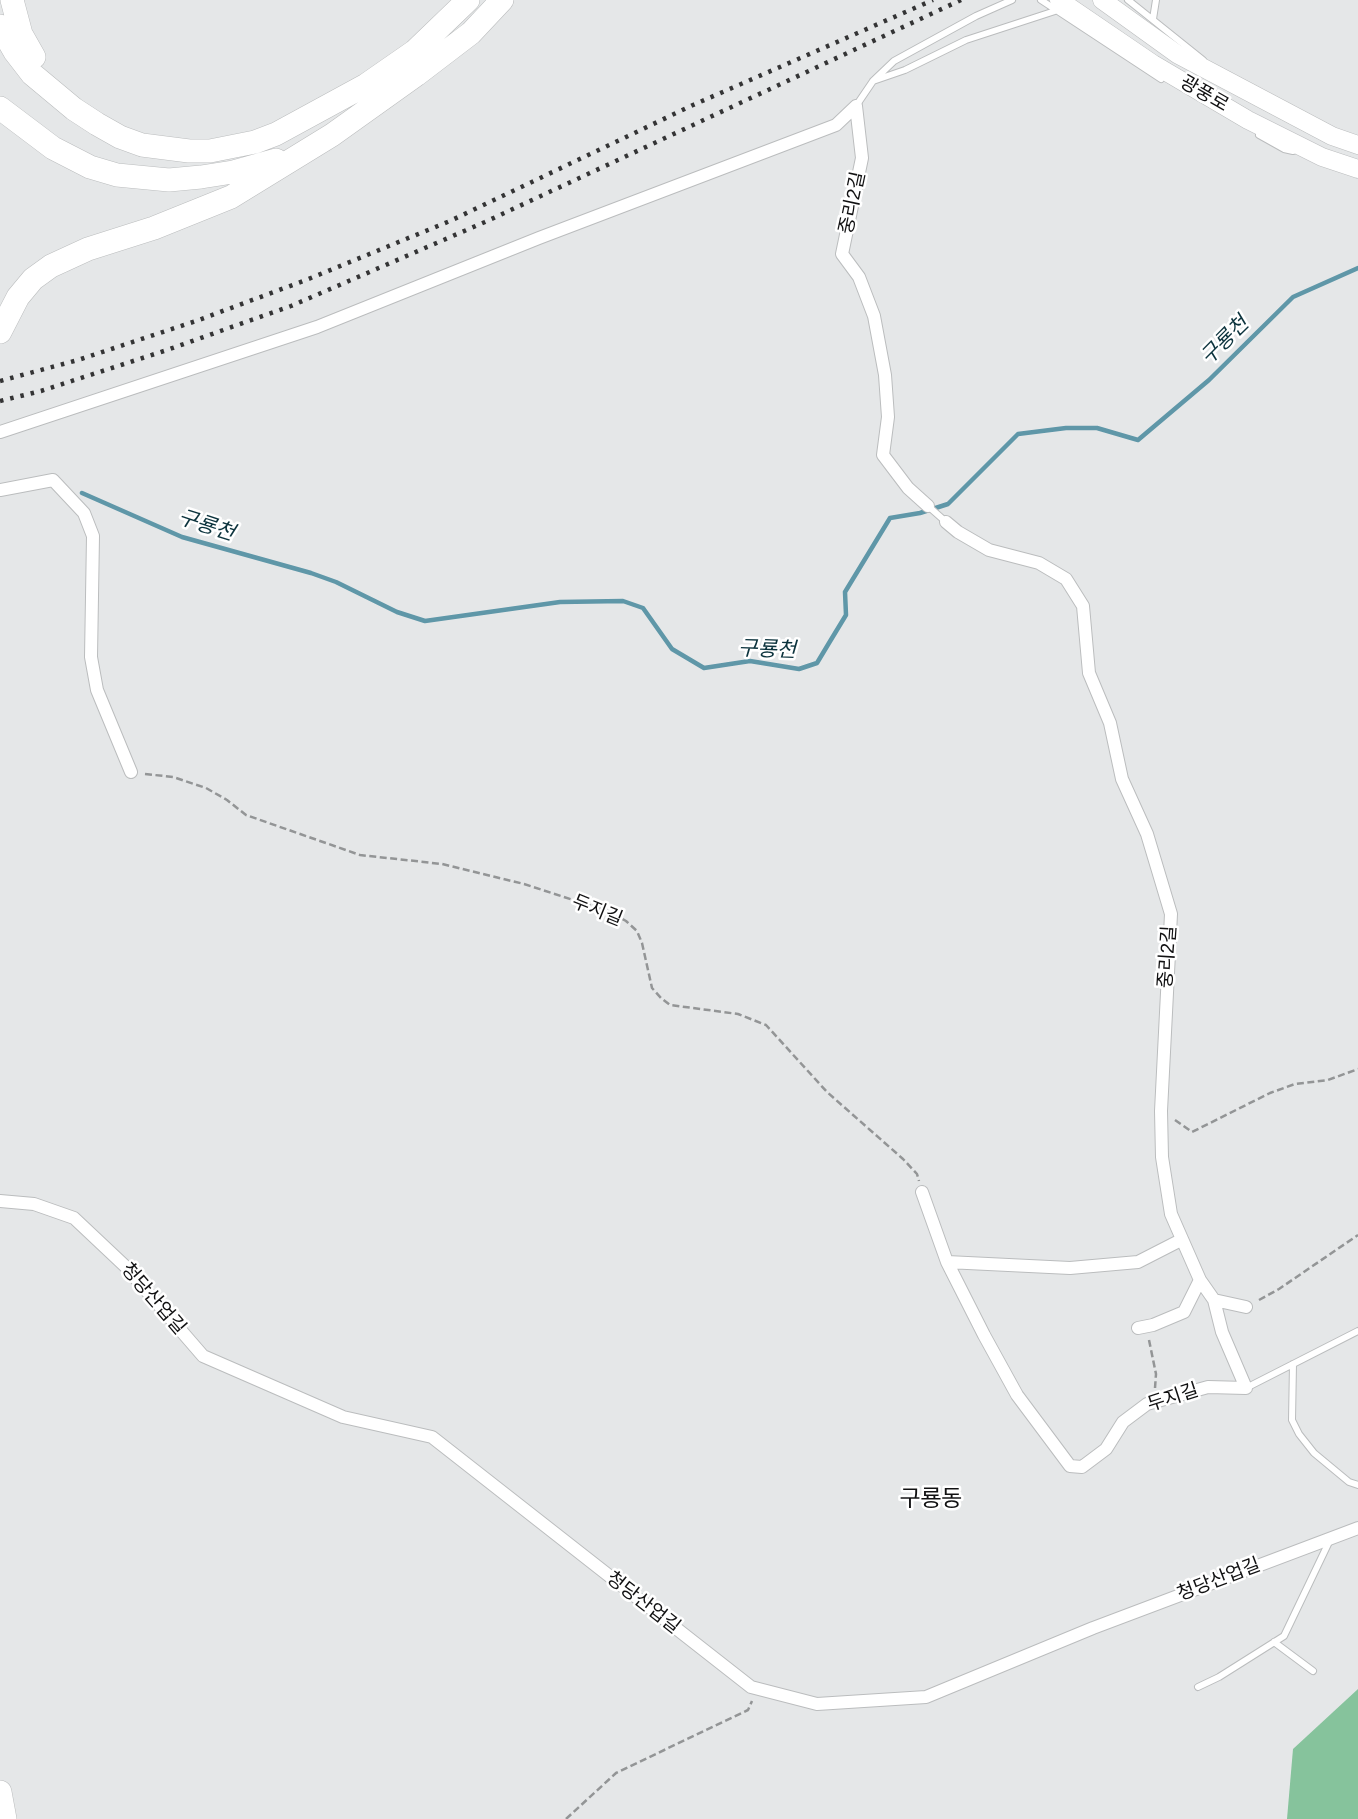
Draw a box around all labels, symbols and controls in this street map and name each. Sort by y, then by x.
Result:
street label: 광풍로 [1176,71,1232,117]
street label: 중리2길 [835,170,871,236]
water label: 구룡천 [1196,312,1254,370]
water label: 구룡천 [175,505,237,547]
water label: 구룡천 [738,636,796,664]
street label: 두지길 [568,891,626,931]
street label: 중리2길 [1154,925,1182,989]
street label: 청당산업길 [116,1259,190,1339]
street label: 두지길 [1145,1379,1201,1417]
district label: 구룡동 [899,1486,963,1514]
street label: 청당산업길 [1174,1554,1264,1606]
street label: 청당산업길 [602,1567,684,1639]

